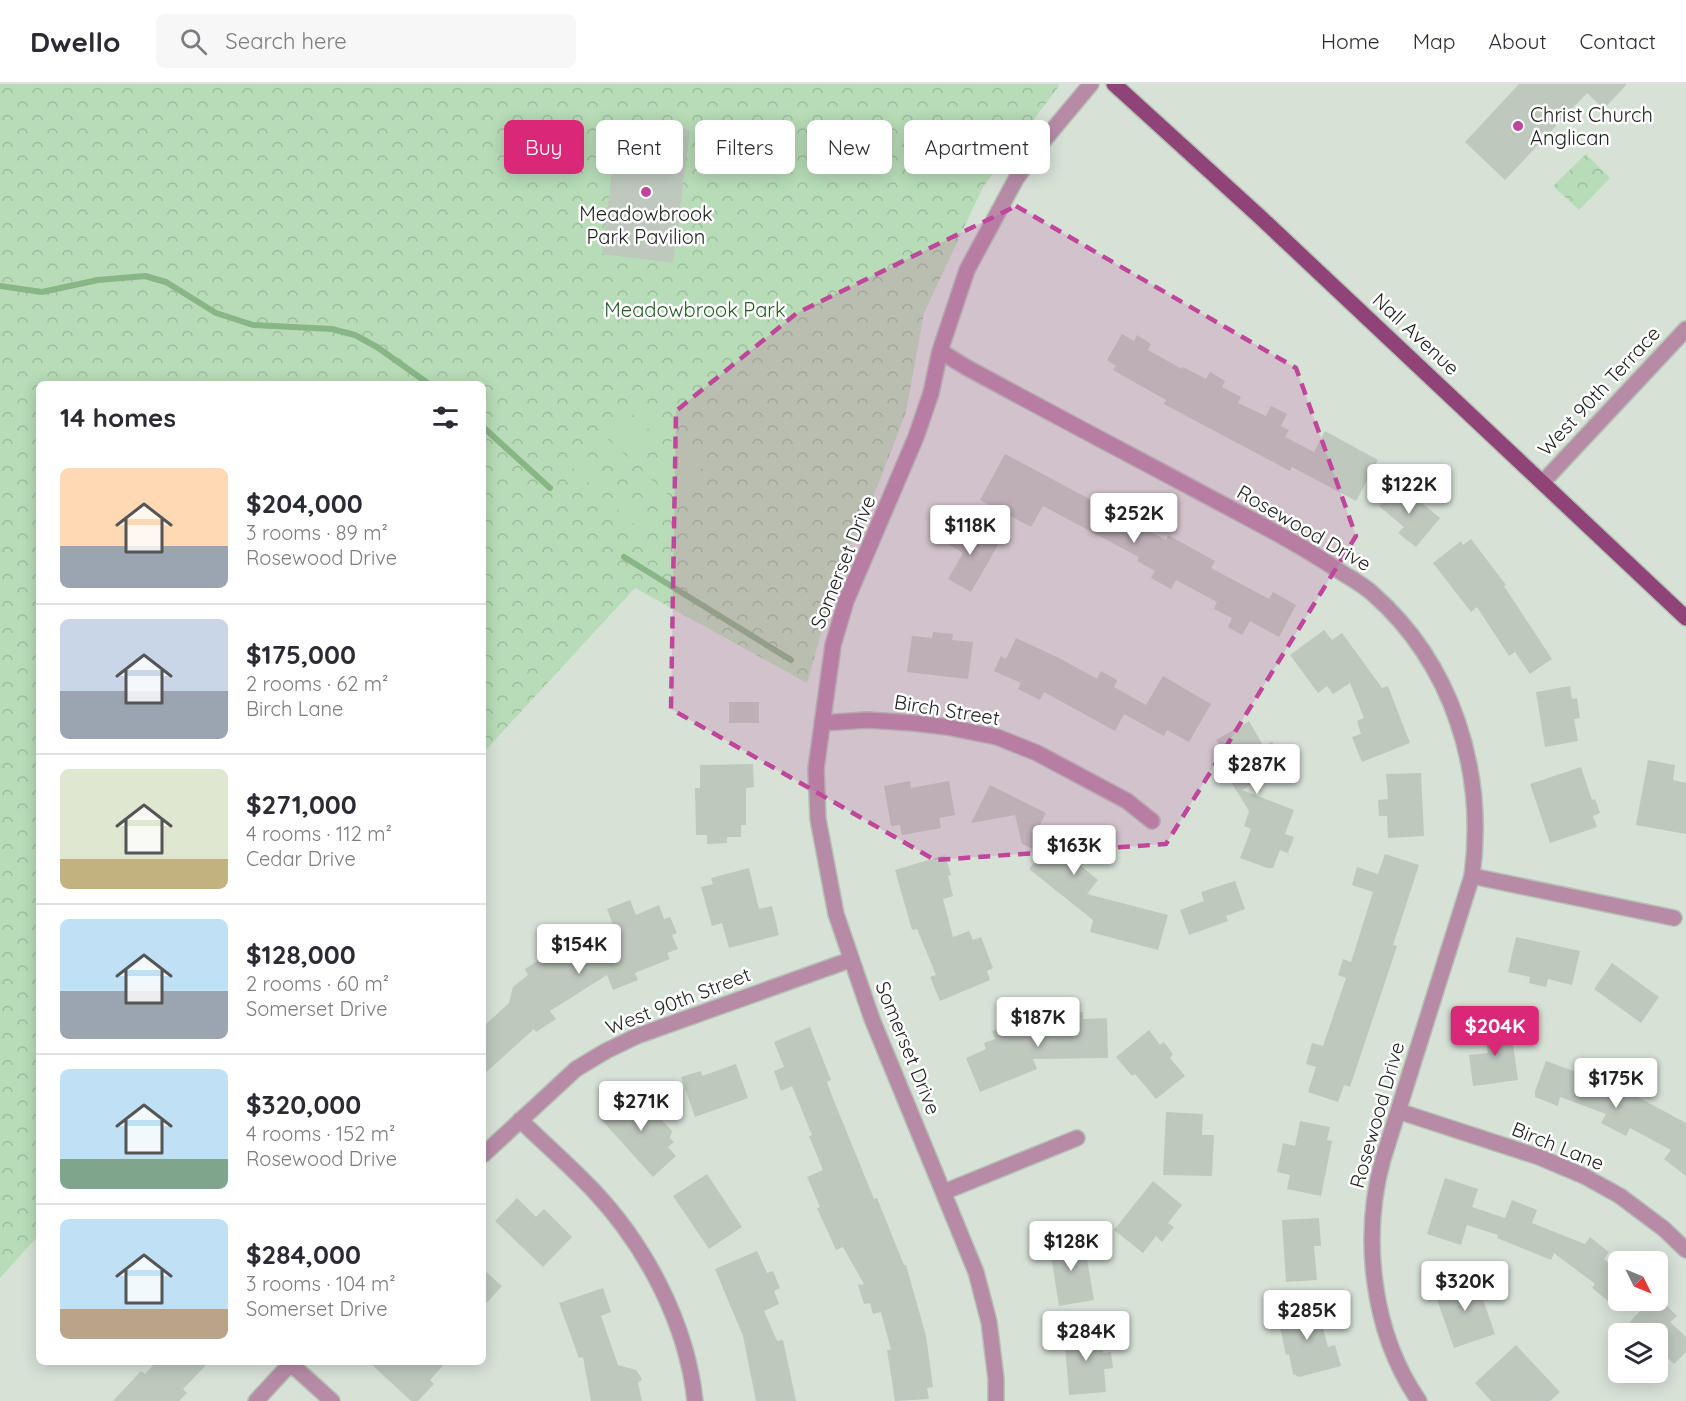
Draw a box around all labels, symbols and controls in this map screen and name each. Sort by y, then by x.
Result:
search box [156,14,576,68]
text: Dwello [30,24,120,59]
icon: search [177,25,210,58]
text: Search here [225,27,347,55]
text: Home [1321,28,1380,54]
text: Map [1413,28,1456,54]
text: About [1489,28,1547,54]
text: Contact [1580,28,1656,54]
place label: Christ Church Anglican [1530,102,1653,150]
marker: Christ Church Anglican [1511,119,1525,133]
chip: Buy [504,120,584,174]
chip: Rent [596,120,683,174]
chip: Filters [695,120,795,174]
chip: New [807,120,892,174]
chip: Apartment [904,120,1050,174]
marker: Meadowbrook Park Pavilion [639,185,653,199]
place label: Meadowbrook Park Pavilion [579,201,713,249]
street label: Nall Avenue [1368,287,1465,380]
park label: Meadowbrook Park [604,297,786,322]
street label: West 90th Terrace [1532,321,1665,461]
text: 14 homes [60,401,176,434]
icon: filters [429,401,462,434]
pin: $122K [1367,464,1451,515]
text: $122K [1381,471,1437,496]
street label: Rosewood Drive [1233,479,1376,576]
text: $204,000 [246,487,363,520]
street label: Somerset Drive [804,491,881,632]
icon: home [108,492,180,564]
pin: $252K [1092,493,1176,544]
text: $252K [1104,500,1164,525]
pin: $118K [928,505,1012,556]
text: $118K [944,512,996,537]
text: 3 rooms · 89 m² [246,520,388,545]
text: Rosewood Drive [246,545,397,570]
text: $175,000 [246,638,356,671]
icon: home [108,643,180,715]
text: 2 rooms · 62 m² [246,671,388,696]
street label: Birch Street [893,689,1002,730]
text: Birch Lane [246,696,343,721]
pin: $287K [1215,744,1299,795]
text: $287K [1228,751,1286,776]
text: $271,000 [246,788,357,821]
icon: home [108,793,180,865]
text: 4 rooms · 112 m² [246,821,392,846]
pin: $163K [1032,825,1116,876]
text: $163K [1047,832,1101,857]
text: Cedar Drive [246,846,356,871]
pin: $154K [537,924,621,975]
text: $154K [551,931,607,956]
text: $128,000 [246,938,356,971]
icon: home [108,943,180,1015]
street label: West 90th Street [602,961,754,1040]
text: 2 rooms · 60 m² [246,971,389,996]
street label: Somerset Drive [870,977,947,1118]
text: Somerset Drive [246,996,388,1021]
pin: $187K [996,997,1080,1048]
text: $187K [1011,1004,1065,1029]
pin: $204K [1453,1006,1537,1057]
text: $204K [1465,1013,1525,1038]
street label: Rosewood Drive [1344,1039,1409,1191]
pin: $175K [1574,1058,1658,1109]
text: $175K [1588,1065,1644,1090]
pin: $271K [599,1081,683,1132]
text: $320,000 [246,1088,361,1121]
text: $271K [613,1088,669,1113]
icon: home [108,1093,180,1165]
street label: Birch Lane [1508,1116,1608,1175]
text: 4 rooms · 152 m² [246,1121,395,1146]
text: Rosewood Drive [246,1146,397,1171]
pin: $128K [1029,1221,1113,1272]
text: $128K [1043,1228,1099,1253]
text: $284,000 [246,1238,361,1271]
icon: home [108,1243,180,1315]
north arrow [1608,1251,1668,1311]
map controls [1608,1251,1668,1383]
pin: $320K [1423,1261,1507,1312]
text: $320K [1435,1268,1495,1293]
text: 3 rooms · 104 m² [246,1271,396,1296]
pin: $285K [1265,1290,1349,1341]
text: Somerset Drive [246,1296,388,1321]
text: $285K [1278,1297,1336,1322]
pin: $284K [1044,1311,1128,1362]
text: $284K [1056,1318,1116,1343]
button: layers [1608,1323,1668,1383]

